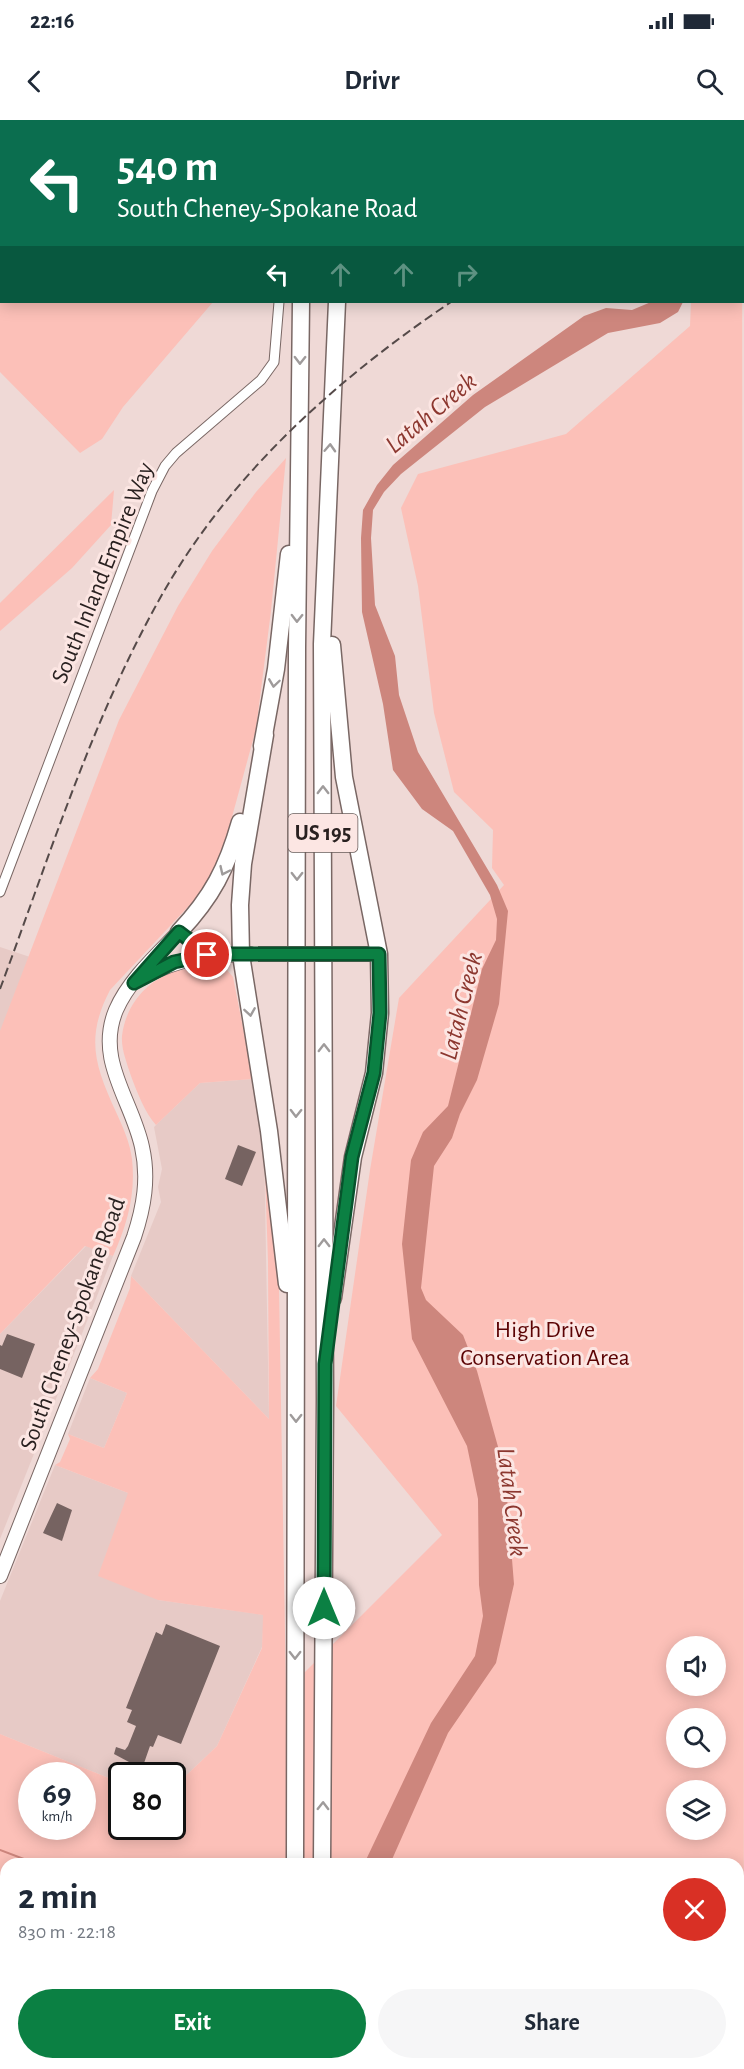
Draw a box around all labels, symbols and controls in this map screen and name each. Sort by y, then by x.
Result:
text: 22:16 [30,10,74,32]
icon: back [18,65,51,98]
icon: search [693,65,726,98]
text: Drivr [344,67,400,94]
icon: left [18,144,96,222]
text: 540 m [117,146,218,188]
text: South Cheney-Spokane Road [117,195,418,222]
icon: left [261,258,294,291]
icon: ahead [324,258,357,291]
icon: ahead [387,258,420,291]
icon: right [450,258,483,291]
one-way arrow [294,355,307,364]
water label: Latah Creek [381,368,481,458]
one-way arrow [323,443,336,452]
street label: South Inland Empire Way [48,459,158,687]
one-way arrow [291,613,303,622]
one-way arrow [268,678,280,688]
one-way arrow [317,785,329,794]
road number: US 195 [288,814,358,852]
one-way arrow [219,865,231,876]
one-way arrow [291,871,303,880]
pin [181,929,232,980]
icon: arrive [190,938,223,971]
water label: Latah Creek [435,950,487,1062]
one-way arrow [243,1008,255,1017]
one-way arrow [317,1043,330,1052]
one-way arrow [290,1108,302,1117]
street label: South Cheney-Spokane Road [16,1194,130,1454]
one-way arrow [318,1238,330,1247]
park label: High Drive Conservation Area [460,1318,630,1370]
one-way arrow [290,1413,302,1422]
water label: Latah Creek [492,1446,532,1558]
position arrow [292,1576,356,1640]
map controls [666,1636,726,1840]
button: sound [666,1636,726,1696]
one-way arrow [289,1650,301,1659]
button: search [666,1708,726,1768]
speed limit sign: 80 [108,1762,186,1840]
text: 69 [43,1779,71,1809]
button: layers [666,1780,726,1840]
one-way arrow [317,1802,329,1811]
text: km/h [42,1809,72,1824]
button: close [663,1878,726,1941]
text: 2 min [18,1879,98,1915]
text: 830 m · 22:18 [18,1922,116,1942]
button: Exit [18,1989,366,2058]
button: Share [378,1989,726,2058]

